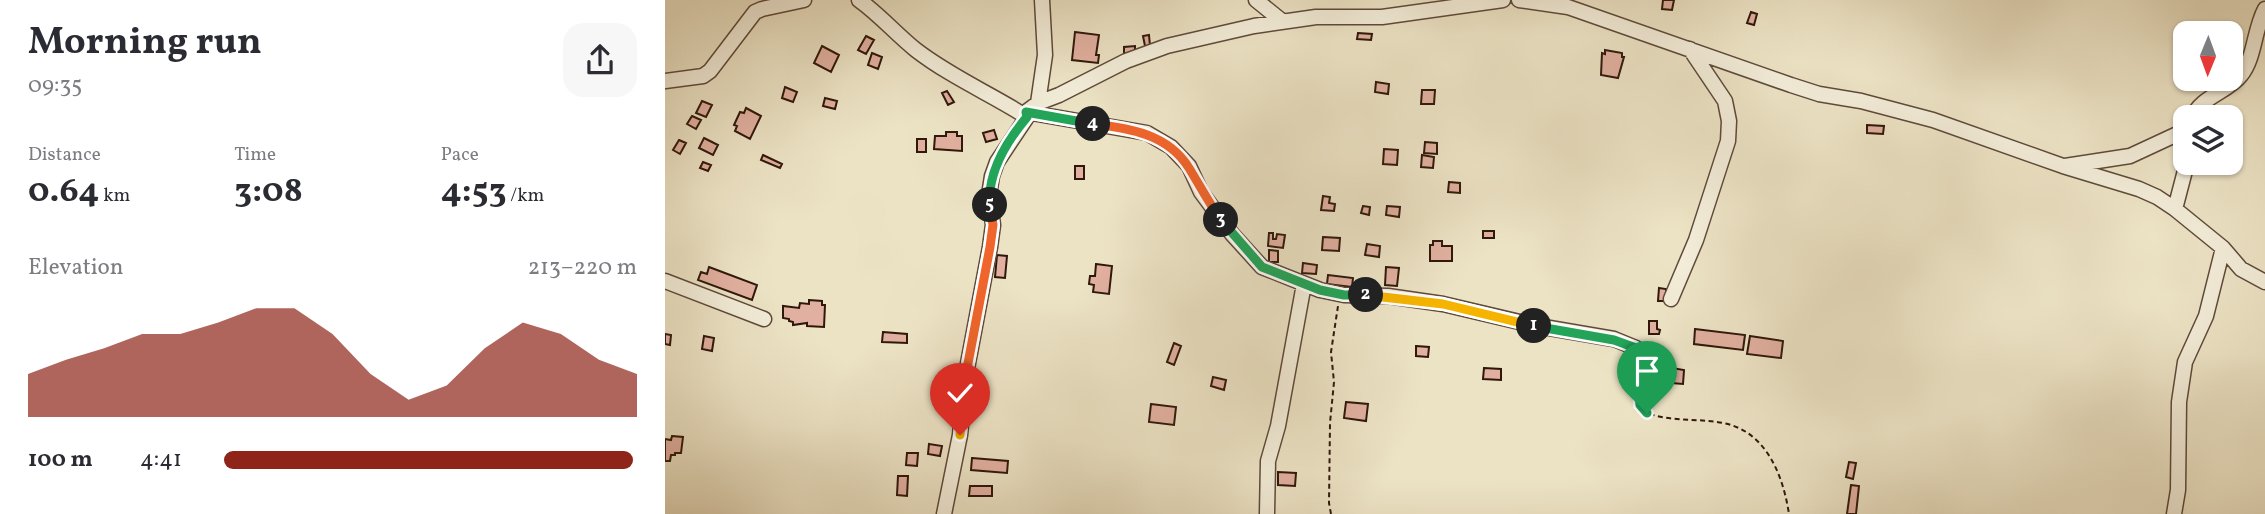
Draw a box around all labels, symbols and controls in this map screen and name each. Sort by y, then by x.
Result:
text: Morning run [28,17,262,70]
north arrow [2173,21,2243,91]
map controls [2173,21,2243,175]
button: share [563,23,637,97]
text: 09:35 [28,70,82,102]
button: layers [2173,105,2243,175]
pin: 4 [1075,106,1111,142]
text: 4 [1087,110,1098,136]
text: Distance [28,142,101,168]
text: Time [234,142,276,168]
text: Pace [441,142,479,168]
text: 0.64 [28,168,99,216]
text: 3:08 [234,168,303,216]
text: 4:53 [441,168,507,216]
text: km [99,183,130,209]
text: /km [507,183,544,209]
pin: 5 [973,188,1007,222]
text: 5 [985,191,994,217]
pin: 3 [1203,202,1239,238]
text: 3 [1216,206,1225,232]
text: Elevation [28,252,124,284]
text: 213–220 m [528,252,637,284]
pin: 2 [1349,278,1383,312]
text: 2 [1361,281,1370,307]
pin: 1 [1517,308,1551,344]
text: 1 [1530,312,1537,338]
pin [1617,341,1677,413]
icon: arrive [1628,352,1666,390]
pin [930,363,990,435]
icon: check [941,374,979,412]
text: 100 m [28,444,93,476]
text: 4:41 [140,444,182,476]

